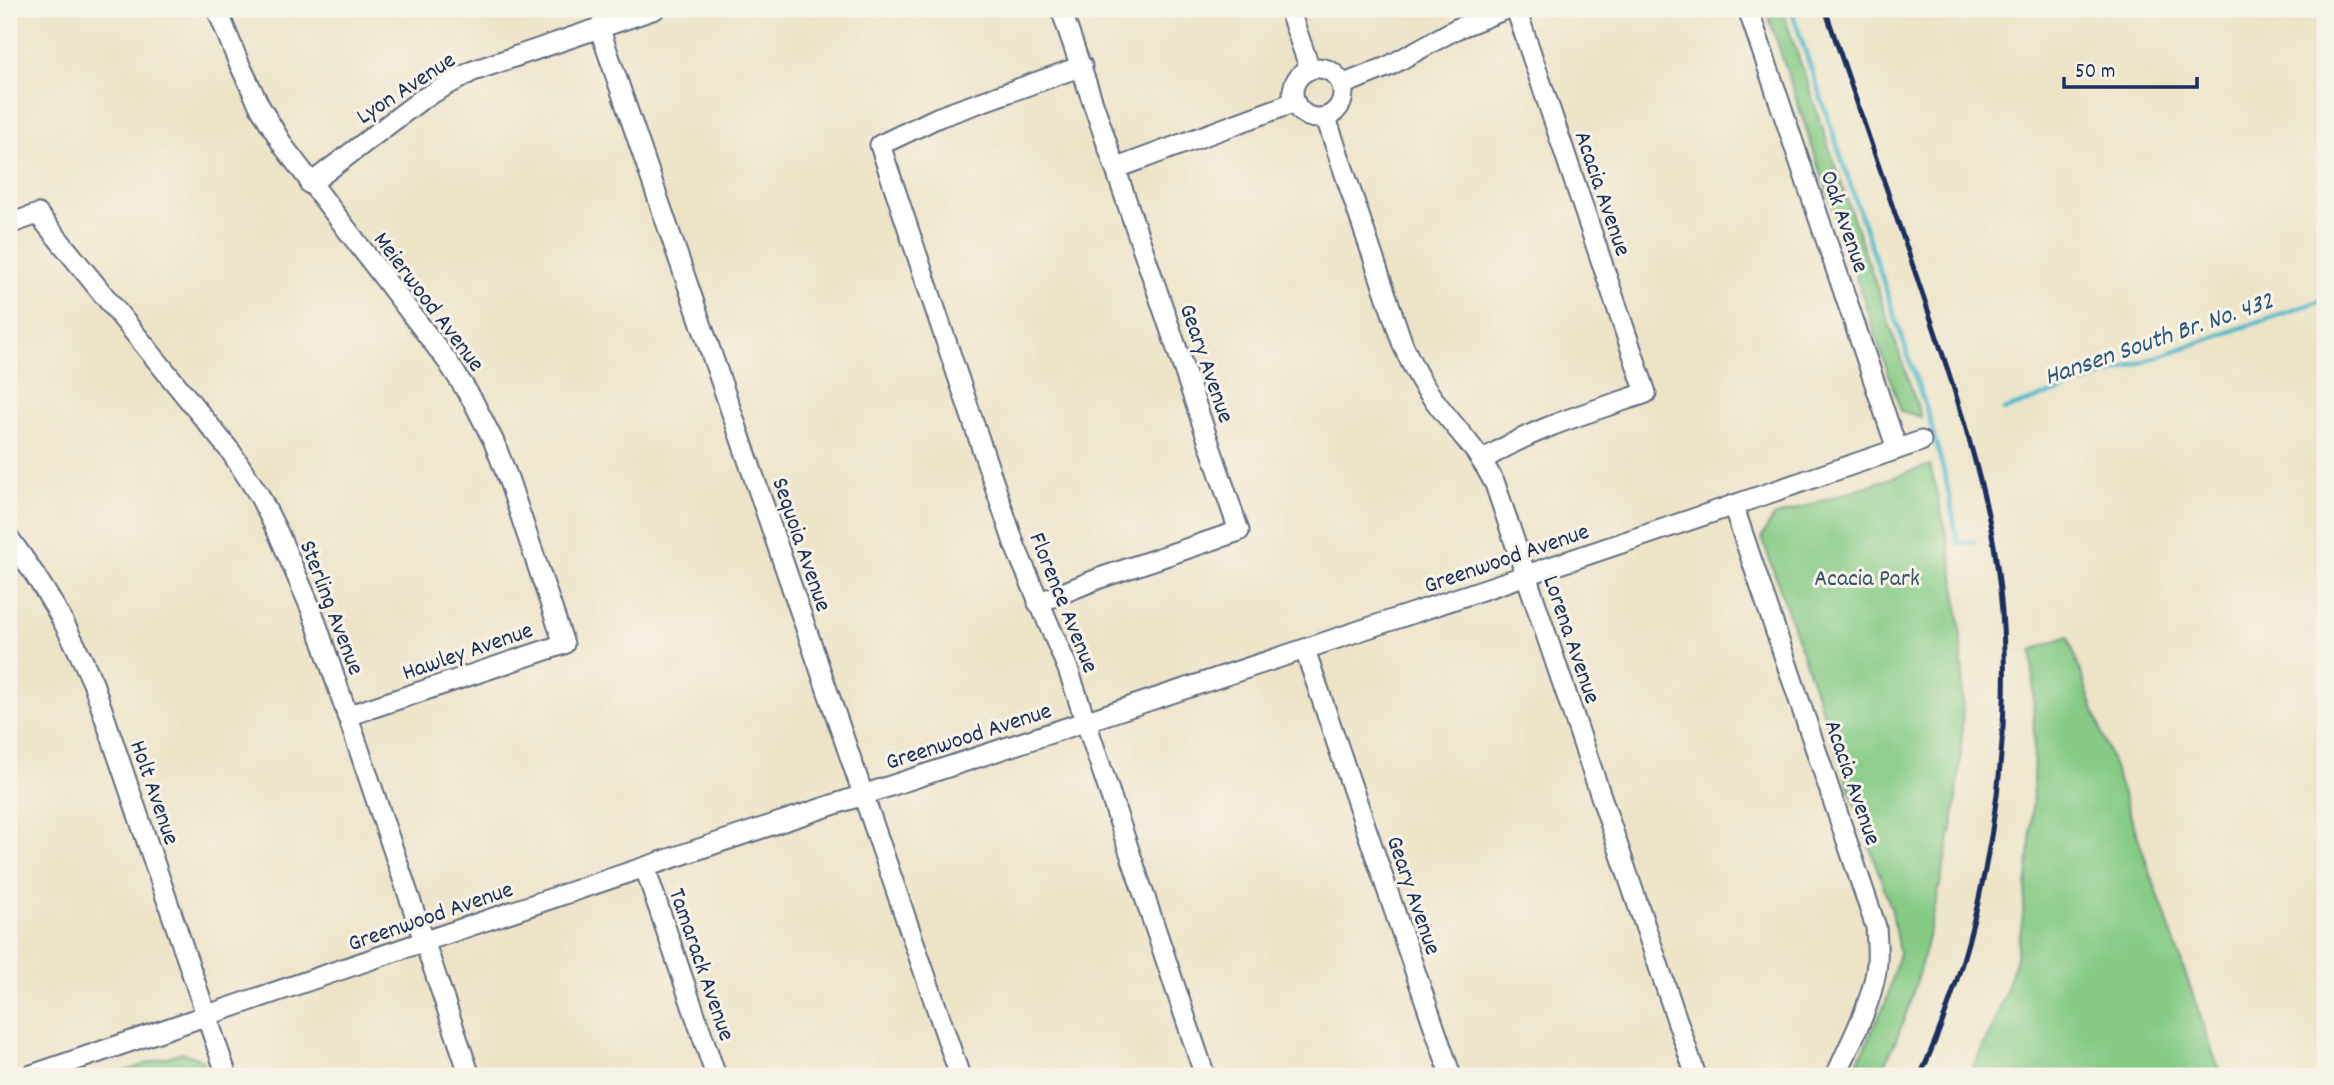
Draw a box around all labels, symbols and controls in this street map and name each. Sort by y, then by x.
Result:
street label: Lyon Avenue [350,45,463,134]
scale bar [2064,46,2198,90]
text: 50 m [2075,58,2115,88]
street label: Acacia Avenue [1564,127,1638,261]
street label: Oak Avenue [1810,166,1877,278]
street label: Meierwood Avenue [364,226,492,380]
water label: Hansen South Br. No. 432 [2040,284,2279,397]
street label: Geary Avenue [1169,300,1241,428]
street label: Sequoia Avenue [761,473,839,617]
street label: Greenwood Avenue [1420,516,1594,604]
street label: Florence Avenue [1019,528,1106,679]
street label: Sterling Avenue [289,536,371,680]
park label: Acacia Park [1814,563,1920,597]
street label: Lorena Avenue [1532,571,1608,709]
street label: Hawley Avenue [398,615,538,691]
street label: Greenwood Avenue [882,695,1056,781]
street label: Acacia Avenue [1814,716,1888,850]
street label: Holt Avenue [119,736,187,850]
street label: Geary Avenue [1376,832,1448,960]
street label: Greenwood Avenue [344,874,518,962]
street label: Tamarack Avenue [658,884,742,1046]

